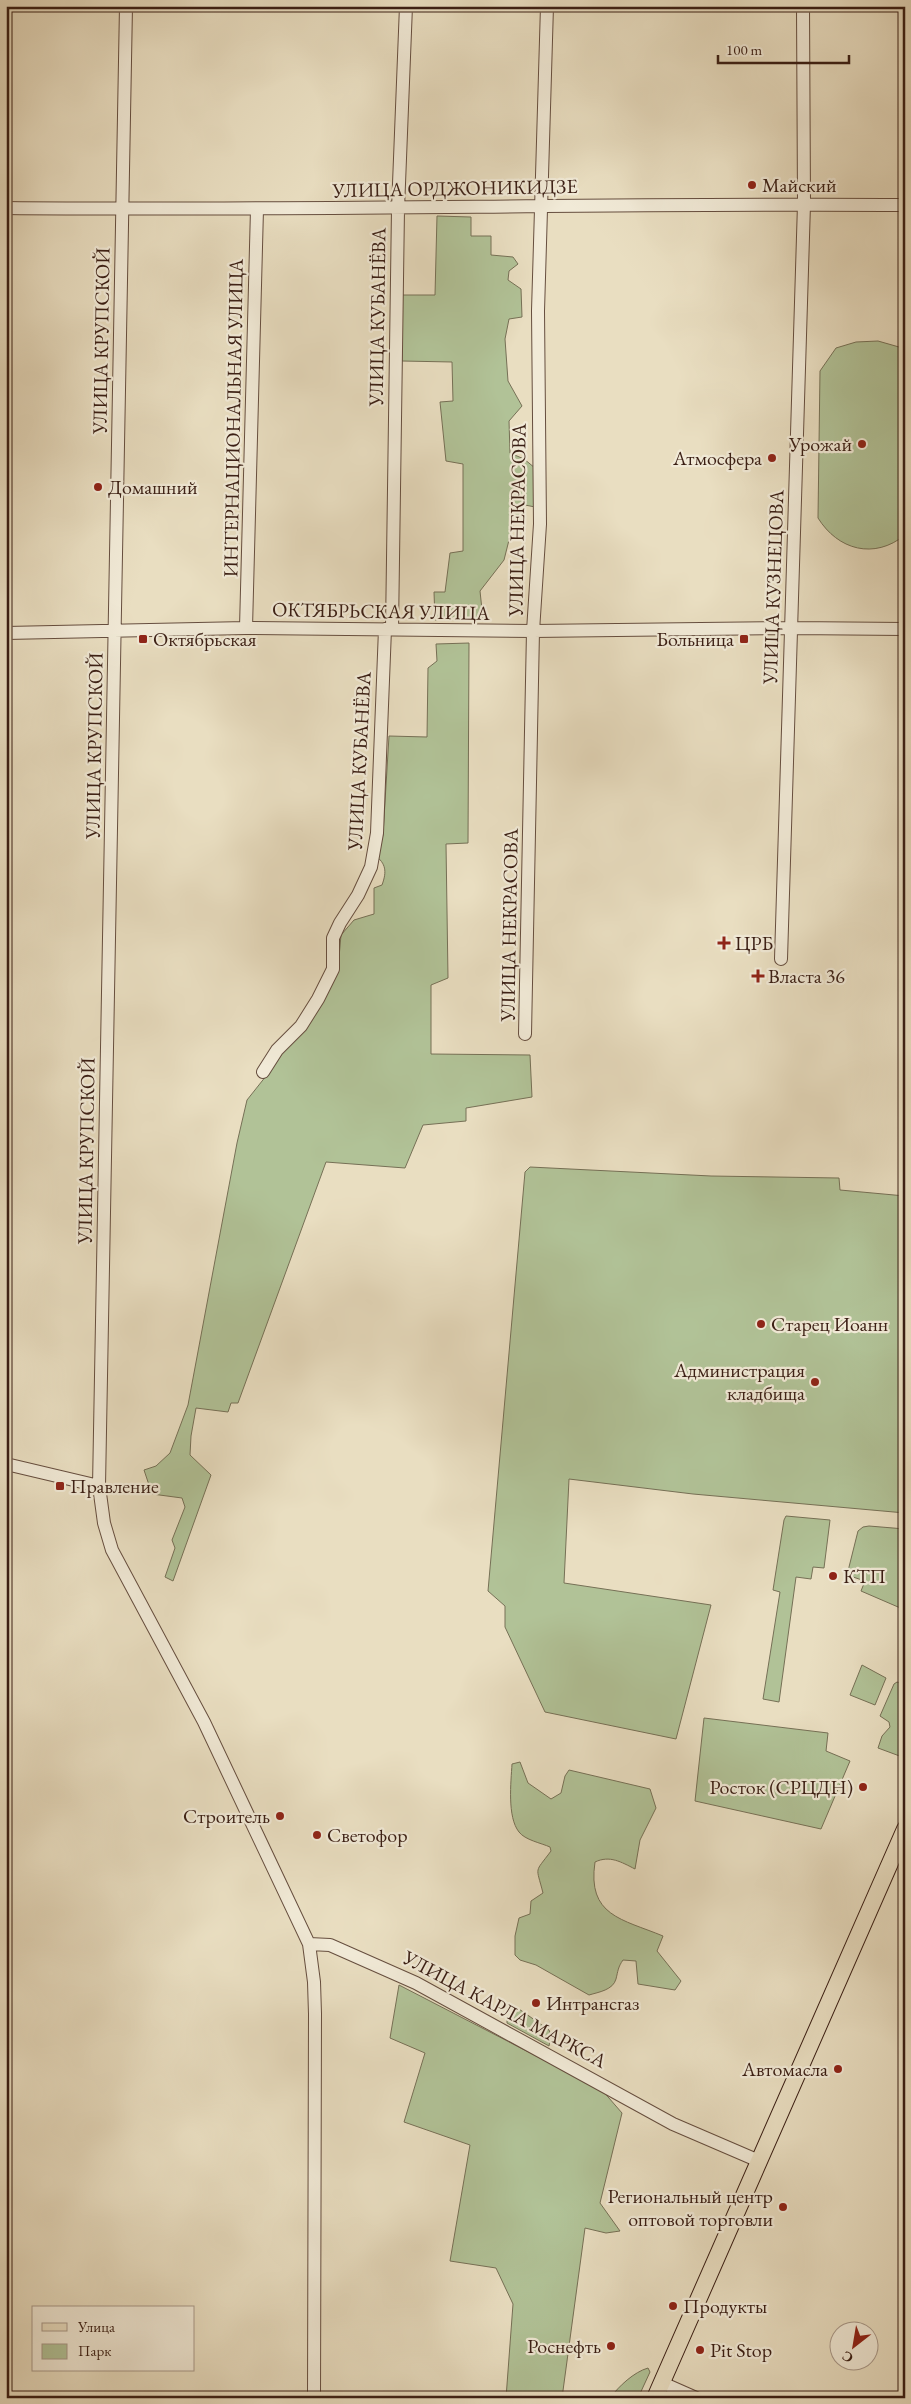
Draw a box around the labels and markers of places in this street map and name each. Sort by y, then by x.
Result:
place label: Майский [762,172,837,198]
marker: Майский [746,179,758,191]
place label: Урожай [788,431,852,457]
marker: Урожай [856,438,868,450]
place label: Атмосфера [672,445,762,471]
marker: Атмосфера [766,452,778,464]
place label: Домашний [108,474,198,500]
marker: Домашний [92,481,104,493]
place label: Октябрьская [153,626,256,652]
place label: Больница [656,626,734,652]
marker: Октябрьская [137,633,149,645]
marker: Больница [738,633,750,645]
place label: ЦРБ [735,930,774,956]
marker: ЦРБ [717,936,731,950]
place label: Власта 36 [768,963,845,989]
marker: Власта 36 [752,970,764,982]
place label: Старец Иоанн [771,1311,888,1337]
marker: Старец Иоанн [755,1318,767,1330]
place label: Администрация кладбища [673,1357,805,1406]
marker: Администрация кладбища [809,1376,821,1388]
place label: Правление [70,1473,159,1499]
marker: Правление [54,1480,66,1492]
place label: КТП [843,1563,886,1589]
marker: КТП [827,1570,839,1582]
place label: Росток (СРЦДН) [710,1774,853,1800]
marker: Росток (СРЦДН) [857,1781,869,1793]
place label: Строитель [183,1803,270,1829]
marker: Строитель [274,1810,286,1822]
place label: Светофор [327,1822,408,1848]
marker: Светофор [311,1829,323,1841]
place label: Интрансгаз [546,1990,640,2016]
marker: Интрансгаз [530,1997,542,2009]
place label: Автомасла [741,2056,828,2082]
marker: Автомасла [832,2063,844,2075]
place label: Региональный центр оптовой торговли [608,2183,773,2232]
marker: Региональный центр оптовой торговли [777,2201,789,2213]
place label: Продукты [683,2293,767,2319]
marker: Продукты [667,2300,679,2312]
place label: Роснефть [527,2333,601,2359]
place label: Pit Stop [710,2337,772,2363]
marker: Роснефть [605,2340,617,2352]
marker: Pit Stop [694,2344,706,2356]

